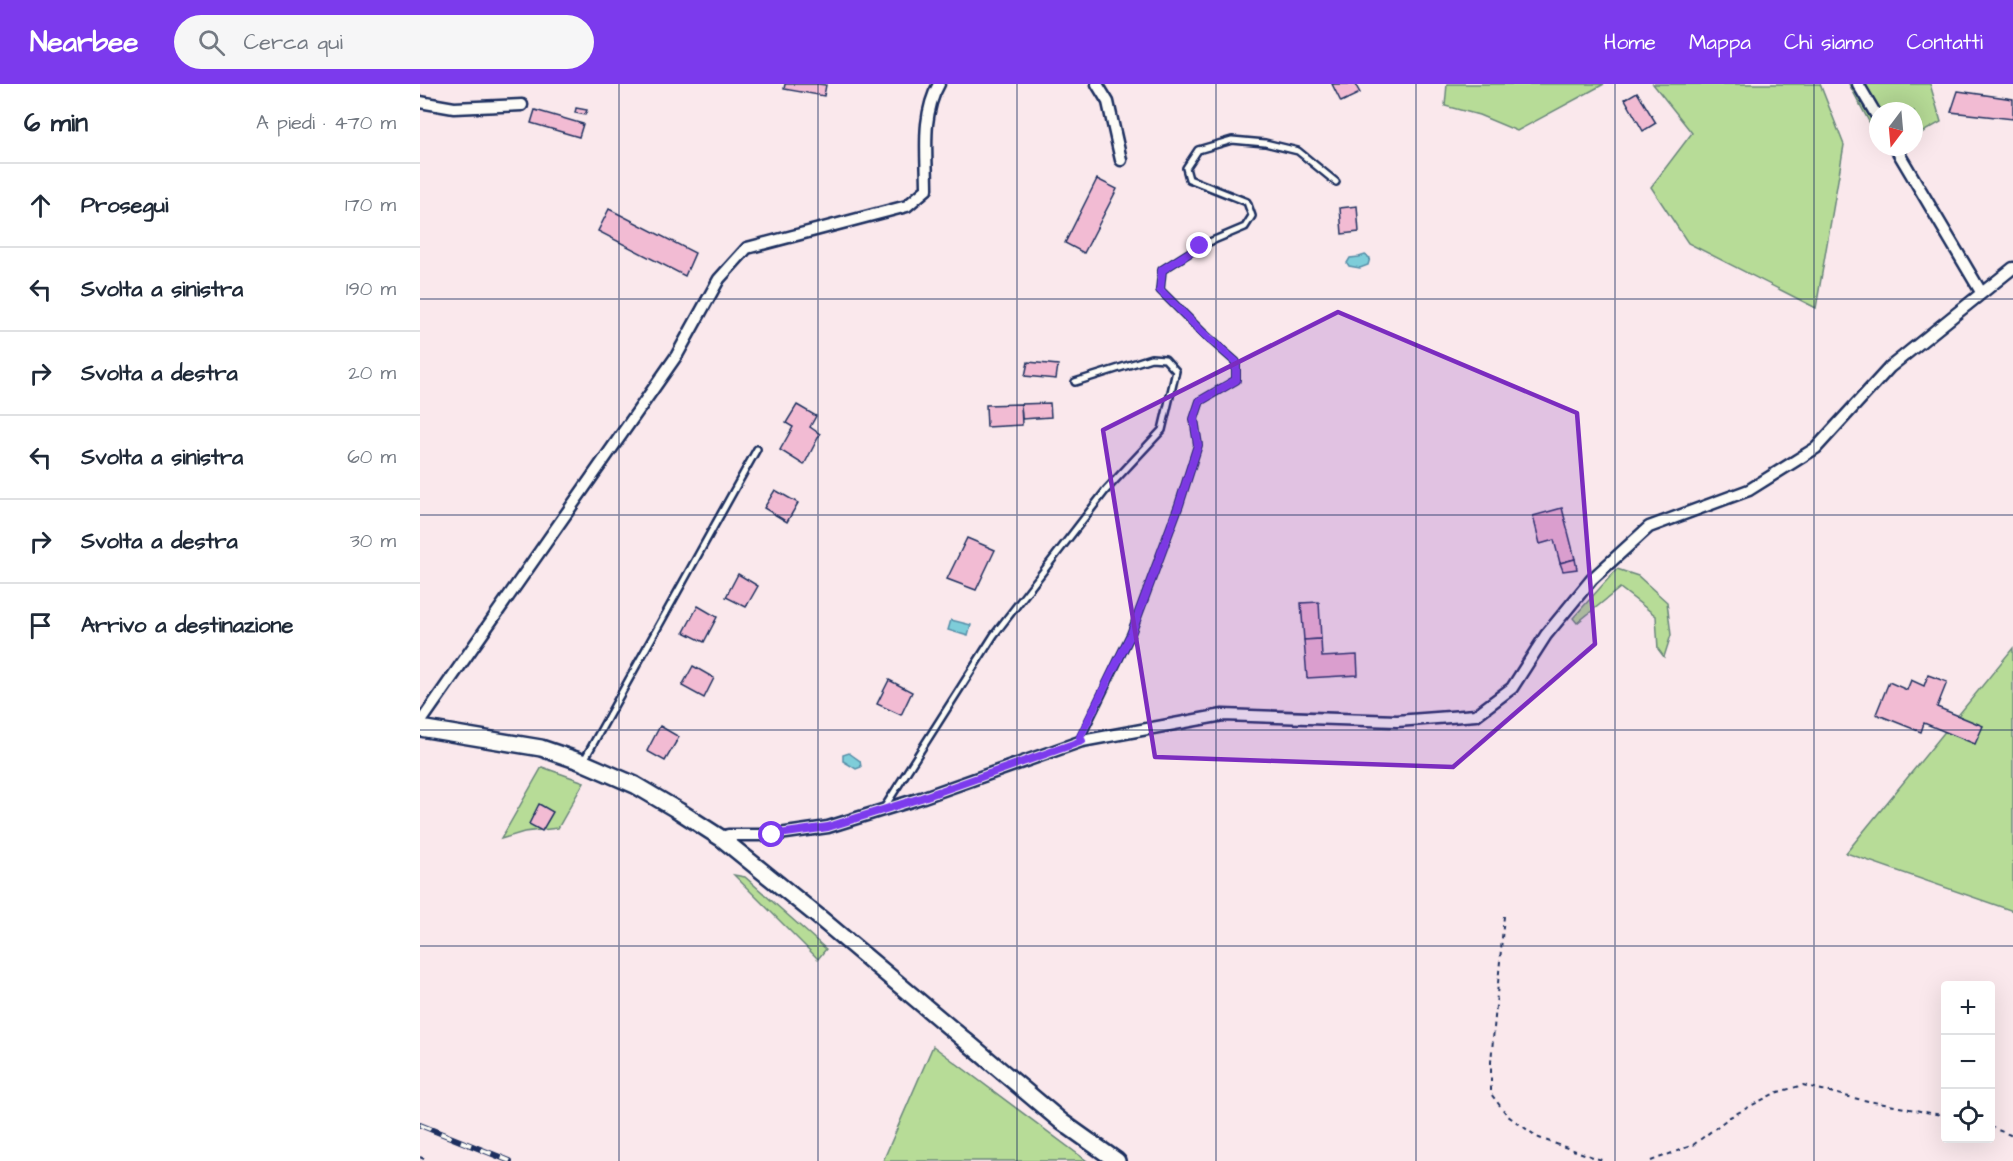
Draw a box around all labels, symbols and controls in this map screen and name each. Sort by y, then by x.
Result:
search box [174,15,594,69]
text: Nearbee [30,23,138,62]
icon: search [195,26,228,59]
text: Cerca qui [243,27,343,58]
text: Home [1604,28,1656,57]
text: Mappa [1689,28,1751,57]
text: Chi siamo [1784,28,1873,57]
text: Contatti [1906,28,1983,57]
north arrow [1869,102,1923,156]
text: 6 min [24,105,88,141]
text: A piedi · 470 m [256,109,396,137]
icon: ahead [24,189,57,222]
text: Prosegui [81,190,168,221]
text: 170 m [345,191,396,219]
route end [1186,232,1212,258]
icon: left [24,273,57,306]
text: Svolta a sinistra [81,274,243,305]
text: 190 m [346,275,396,303]
icon: right [24,357,57,390]
text: Svolta a destra [81,358,238,389]
text: 20 m [348,359,396,387]
icon: left [24,441,57,474]
text: Svolta a sinistra [81,442,243,473]
text: 60 m [347,443,396,471]
icon: right [24,525,57,558]
text: Svolta a destra [81,526,238,557]
text: 30 m [350,527,396,555]
icon: arrive [24,609,57,642]
text: Arrivo a destinazione [81,610,293,641]
route start [758,821,784,847]
map controls [1941,981,1995,1143]
button: + [1941,981,1995,1035]
button: − [1941,1035,1995,1089]
button: locate [1941,1089,1995,1143]

